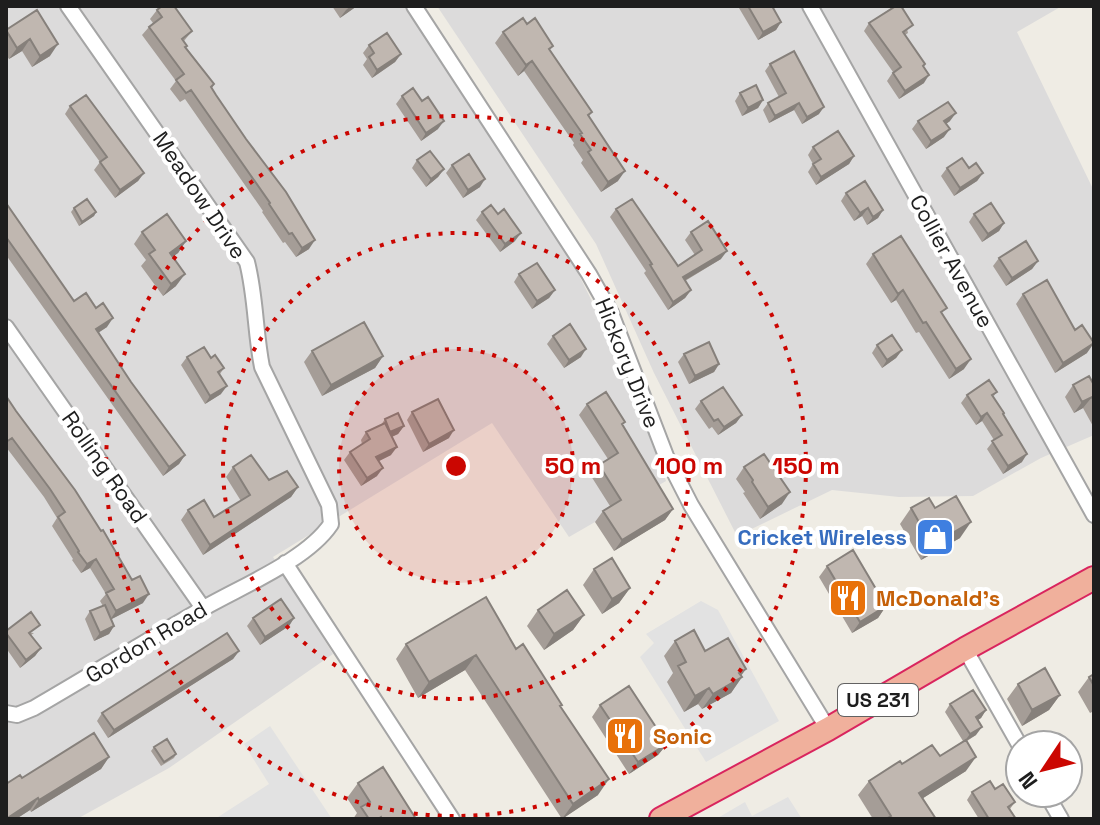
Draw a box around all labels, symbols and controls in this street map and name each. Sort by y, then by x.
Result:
street label: Meadow Drive [147,126,253,264]
street label: Collier Avenue [904,189,1000,333]
street label: Hickory Drive [589,294,667,432]
street label: Rolling Road [56,405,154,529]
text: 50 m [545,450,601,481]
text: 100 m [655,450,723,481]
text: 150 m [772,450,840,481]
centre of rings [442,452,470,480]
shop icon: Cricket Wireless [914,516,956,558]
place label: Cricket Wireless [738,523,907,551]
restaurant icon: McDonald's [827,577,869,619]
place label: McDonald's [876,584,1000,612]
street label: Gordon Road [80,595,212,689]
road number: US 231 [838,684,918,716]
restaurant icon: Sonic [604,715,646,757]
place label: Sonic [653,722,712,750]
north arrow [1004,729,1084,809]
text: N [1012,766,1043,795]

